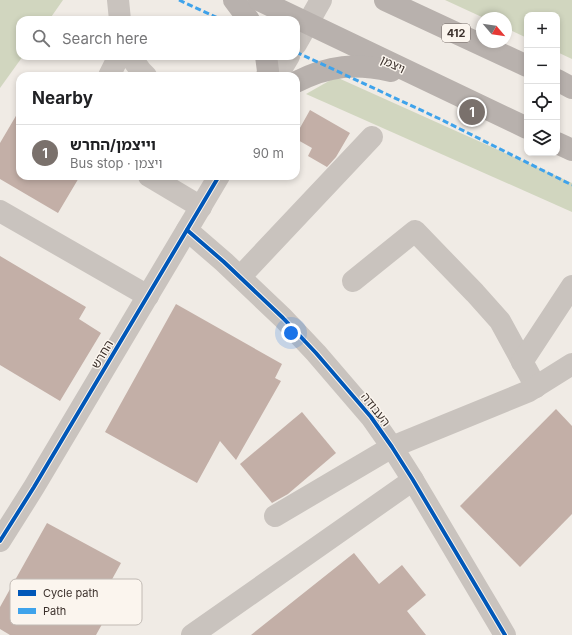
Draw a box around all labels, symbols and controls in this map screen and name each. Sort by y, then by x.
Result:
north arrow [476,12,512,48]
map controls [524,12,560,156]
button: + [524,12,560,48]
search box [16,16,300,60]
road number: 412 [442,24,470,42]
icon: search [30,27,52,49]
text: Search here [62,29,148,48]
button: − [524,48,560,84]
street label: ויצמן [378,52,408,76]
button: locate [524,84,560,120]
text: Nearby [32,88,93,108]
pin: 1 [459,97,485,127]
button: layers [524,120,560,156]
text: וייצמן/החרש [70,135,156,154]
text: 1 [42,145,48,161]
text: 90 m [253,145,284,161]
text: Bus stop · ויצמן [70,155,162,171]
your location [281,323,301,343]
street label: החרש [88,337,116,371]
street label: העבודה [358,389,394,429]
legend [10,579,142,625]
text: Cycle path [43,586,99,600]
text: Path [43,604,66,618]

